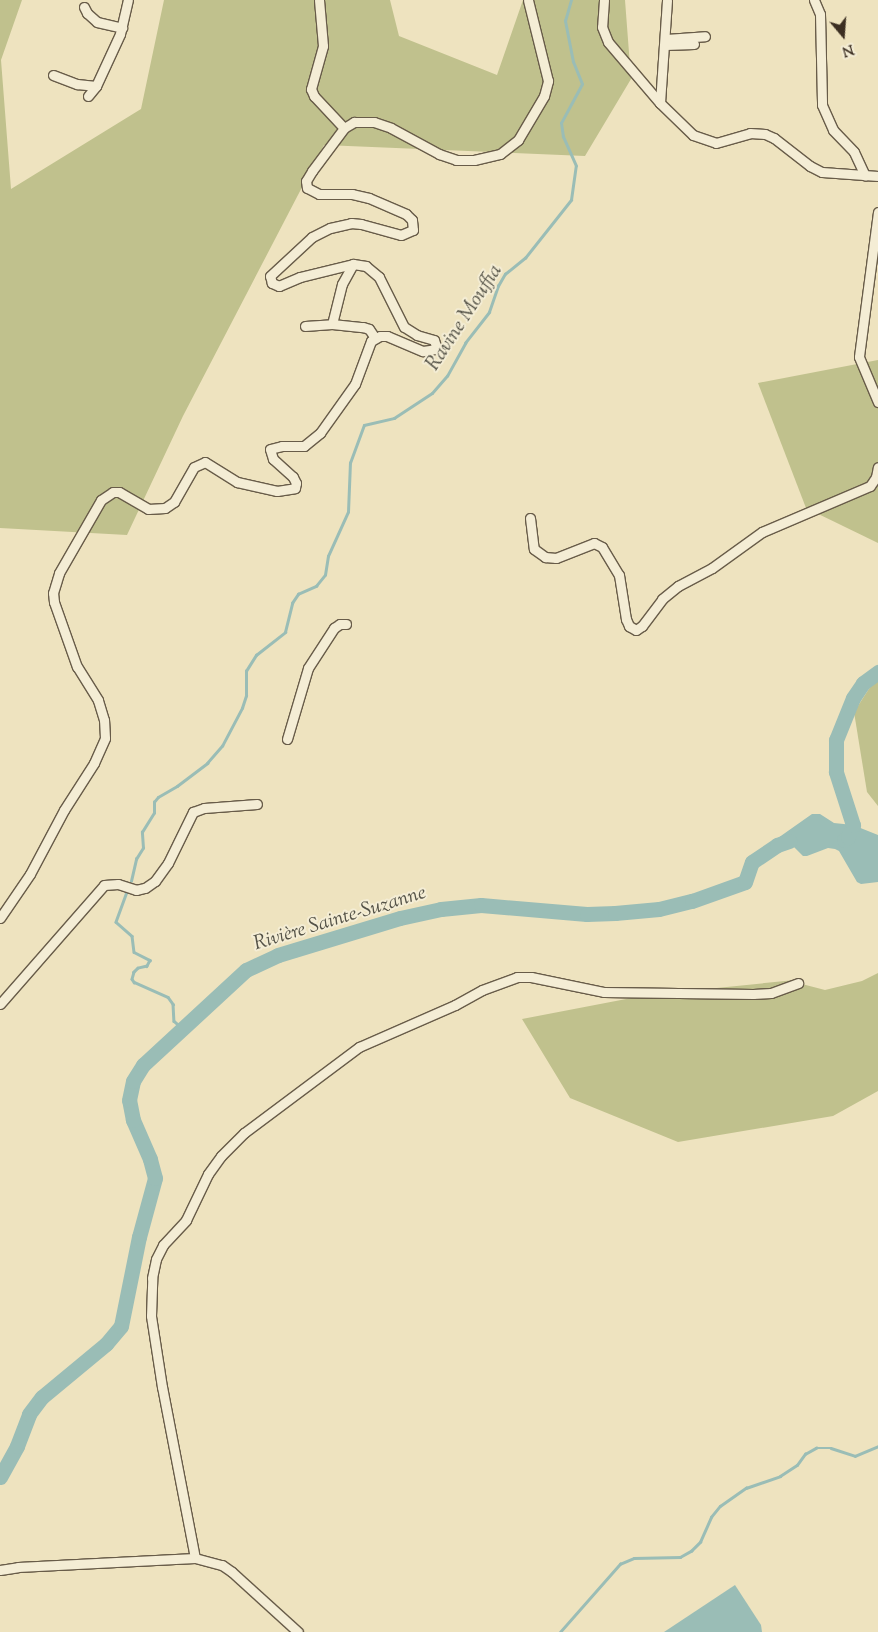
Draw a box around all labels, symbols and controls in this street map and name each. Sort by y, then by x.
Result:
north arrow [818,10,868,60]
text: N [839,38,856,61]
water label: Ravine Mouffia [422,260,508,376]
water label: Rivière Sainte-Suzanne [251,881,429,957]

